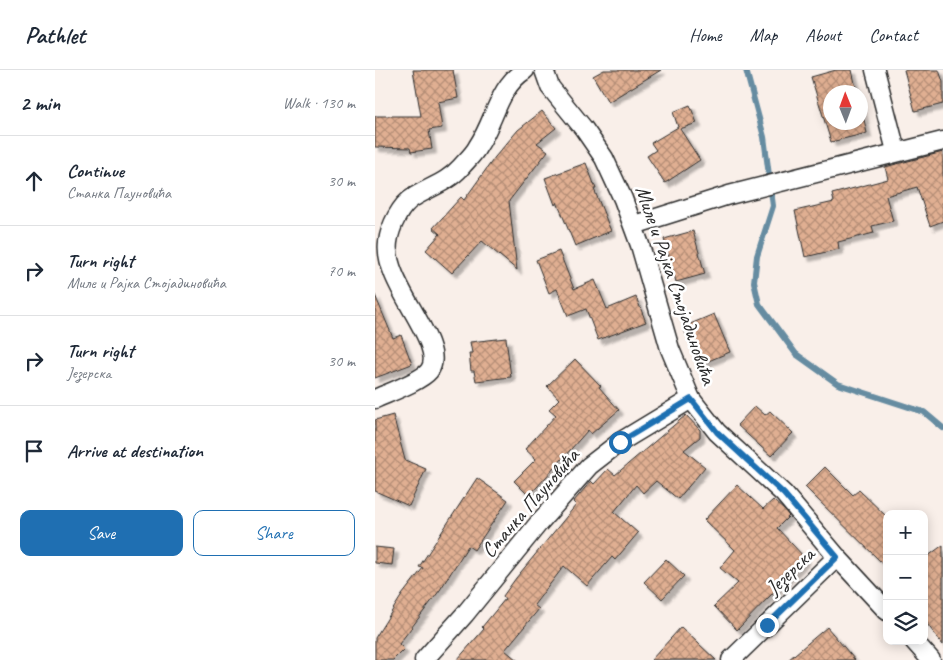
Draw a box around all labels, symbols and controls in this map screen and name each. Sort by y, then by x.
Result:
text: Pathlet [25,20,85,50]
text: Home [689,24,722,46]
text: Map [750,24,777,46]
text: About [805,24,841,46]
text: Contact [869,24,918,46]
north arrow [823,85,868,130]
text: 2 min [20,90,60,116]
text: Walk · 130 m [283,93,355,113]
text: Continue [67,159,124,183]
icon: ahead [20,167,48,195]
text: 30 m [328,171,355,191]
street label: Миле и Рајка Стојадиновића [630,182,723,389]
text: Станка Пауновића [67,183,171,203]
text: Turn right [67,249,134,273]
icon: right [20,257,48,285]
text: 70 m [328,261,355,281]
text: Миле и Рајка Стојадиновића [67,273,226,293]
text: Turn right [67,339,134,363]
icon: right [20,347,48,375]
text: 30 m [328,351,355,371]
text: Језерска [67,363,111,383]
route start [609,431,632,454]
icon: arrive [20,437,48,465]
text: Arrive at destination [67,439,203,463]
street label: Станка Пауновића [475,442,586,563]
button: Save [20,510,183,556]
button: Share [193,510,355,556]
map controls [883,510,928,645]
button: + [883,510,928,555]
street label: Језерска [759,540,822,602]
button: − [883,555,928,600]
button: layers [883,600,928,645]
route end [756,614,779,637]

